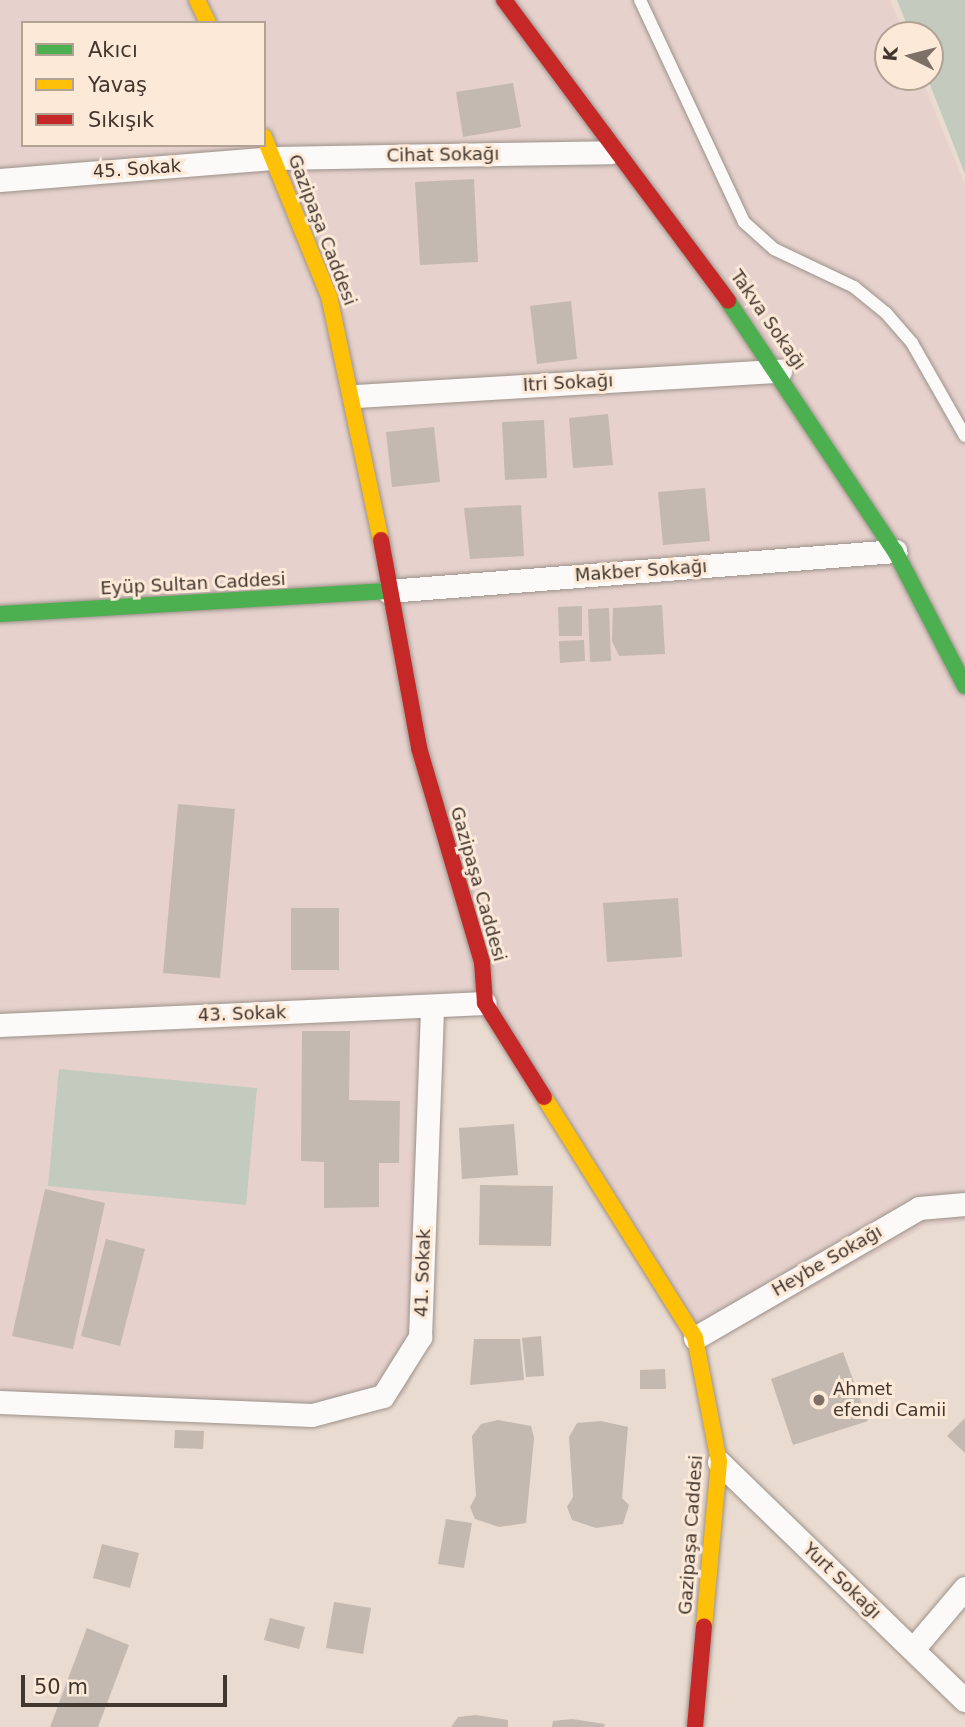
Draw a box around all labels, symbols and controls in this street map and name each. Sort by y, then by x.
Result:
legend [21,21,266,147]
north arrow [874,21,944,91]
text: Akıcı [88,38,138,62]
text: K [878,46,902,62]
text: Yavaş [88,73,147,97]
text: Sıkışık [88,108,154,132]
street label: Cihat Sokağı [386,143,500,167]
street label: Gazipaşa Caddesi [283,151,361,309]
street label: 45. Sokak [92,155,182,183]
street label: Takva Sokağı [726,266,810,374]
street label: Itri Sokağı [522,370,614,396]
street label: Makber Sokağı [574,556,708,586]
street label: Eyüp Sultan Caddesi [100,568,286,600]
street label: Gazipaşa Caddesi [446,804,510,964]
street label: 43. Sokak [197,1002,287,1026]
street label: Heybe Sokağı [768,1221,886,1301]
street label: 41. Sokak [411,1228,435,1318]
place label: Ahmet efendi Camii [833,1379,946,1422]
marker: Ahmet efendi Camii [811,1392,827,1408]
street label: Gazipaşa Caddesi [675,1454,707,1616]
street label: Yurt Sokağı [798,1538,886,1624]
scale bar [24,1660,231,1704]
text: 50 m [34,1675,88,1699]

